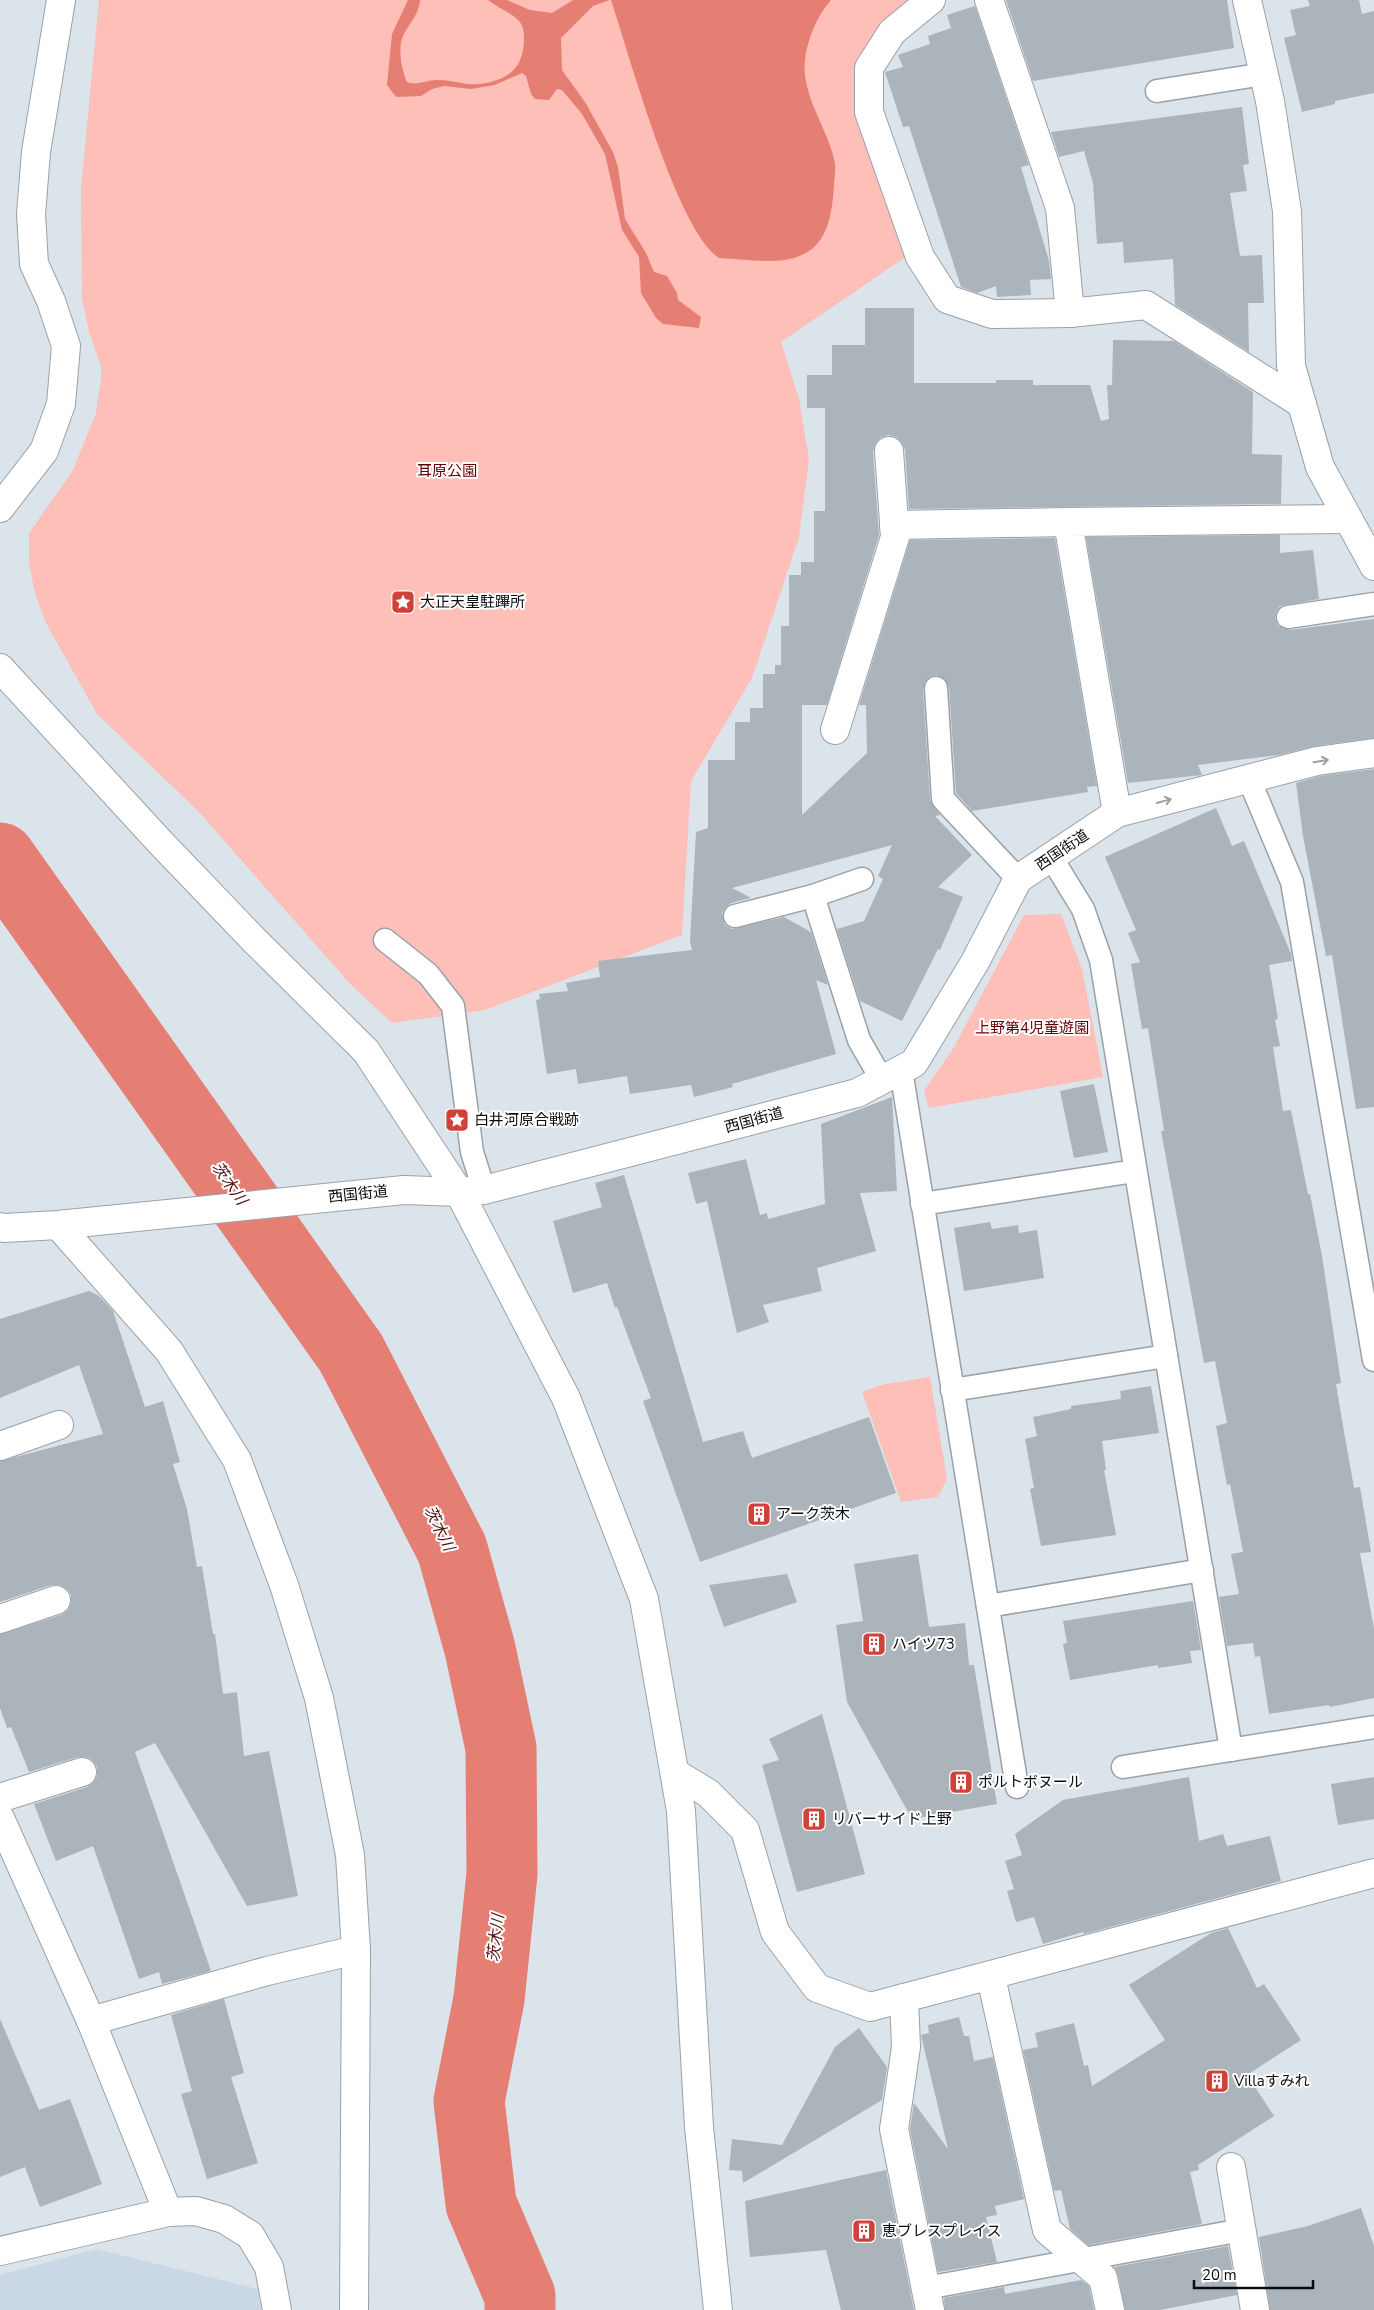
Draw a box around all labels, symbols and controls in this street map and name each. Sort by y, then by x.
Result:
park label: 耳原公園 [417,461,477,481]
place icon: 大正天皇駐蹕所 [390,589,416,615]
place label: 大正天皇駐蹕所 [420,592,525,612]
one-way arrow [1313,755,1329,765]
one-way arrow [1156,796,1172,805]
street label: 西国街道 [1032,825,1092,875]
park label: 上野第4児童遊園 [975,1018,1089,1038]
street label: 西国街道 [722,1103,786,1137]
place icon: 白井河原合戦跡 [444,1107,470,1133]
place label: 白井河原合戦跡 [474,1110,579,1130]
water label: 茨木川 [206,1158,253,1211]
street label: 西国街道 [327,1181,389,1207]
building icon: アーク茨木 [746,1501,772,1527]
water label: 茨木川 [419,1502,460,1557]
place label: アーク茨木 [776,1504,850,1524]
building icon: ハイツ73 [861,1631,887,1657]
place label: ハイツ73 [892,1634,955,1654]
building icon: ポルトボヌール [948,1769,974,1795]
place label: ポルトボヌール [978,1772,1083,1792]
building icon: リバーサイド上野 [801,1806,827,1832]
place label: リバーサイド上野 [832,1809,952,1829]
water label: 茨木川 [483,1911,510,1963]
building icon: Villaすみれ [1204,2068,1230,2094]
place label: Villaすみれ [1233,2071,1310,2091]
building icon: 恵ブレスプレイス [851,2218,877,2244]
place label: 恵ブレスプレイス [882,2221,1002,2241]
scale bar [1194,2258,1313,2290]
text: 20 m [1202,2265,1237,2285]

